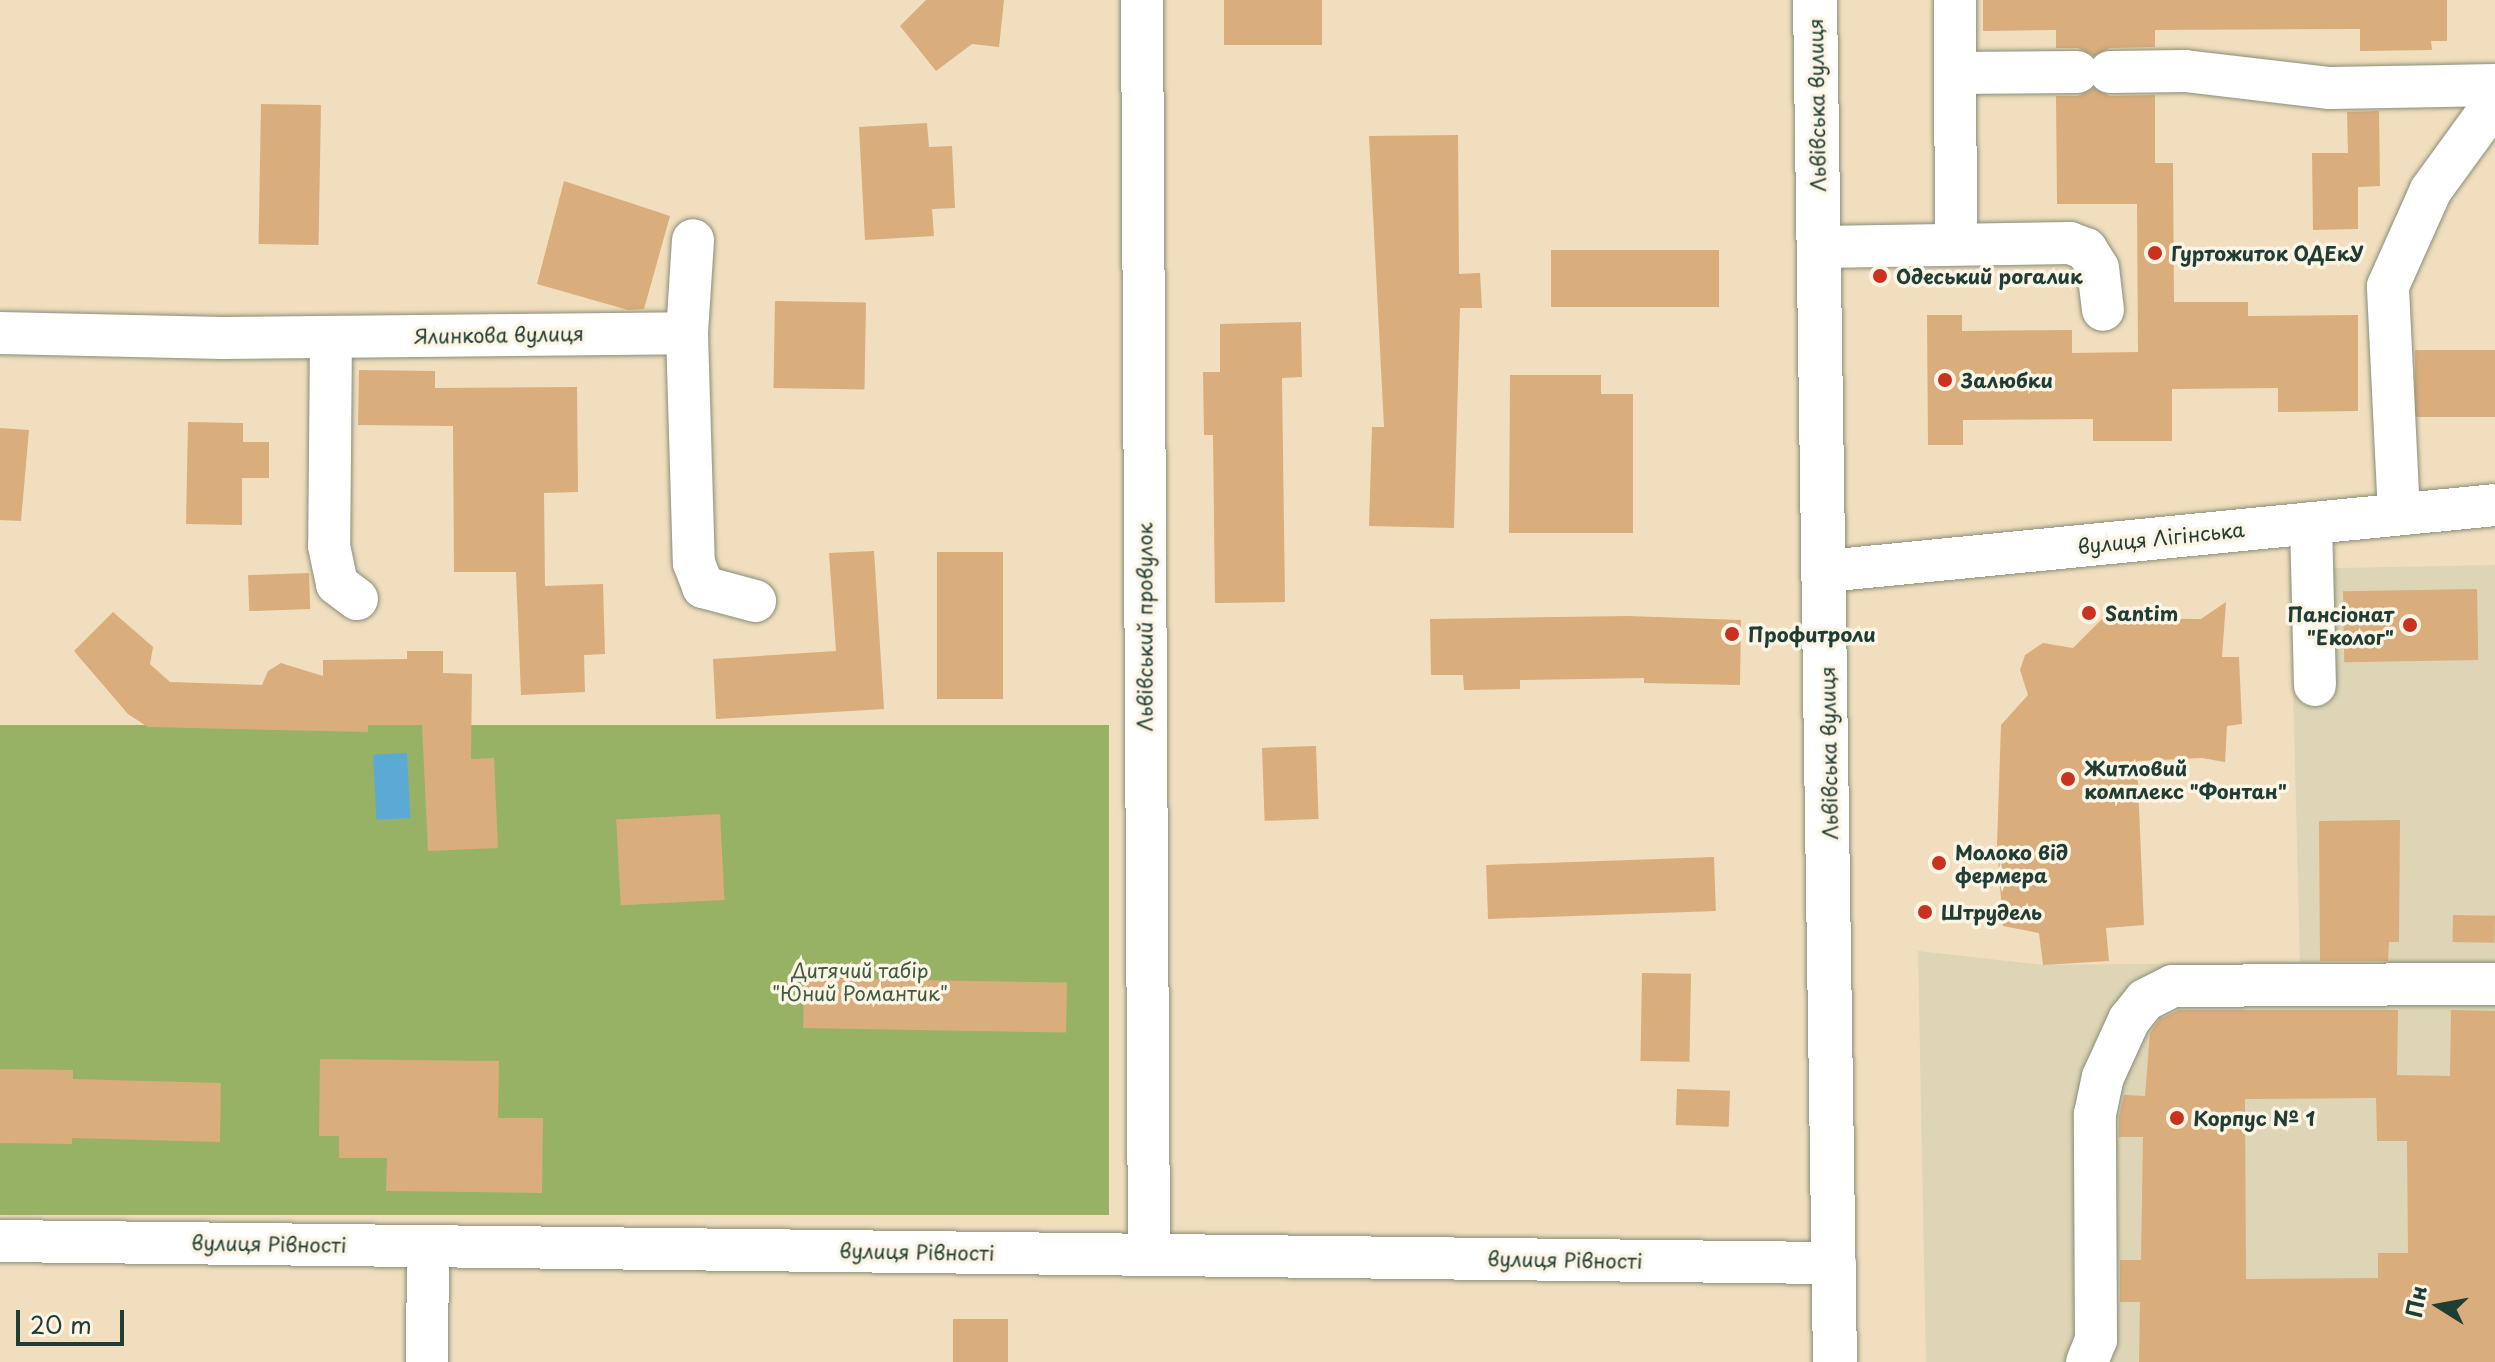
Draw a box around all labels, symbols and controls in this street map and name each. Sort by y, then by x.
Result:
street label: Львівська вулиця [1803,18,1831,192]
place label: Гуртожиток ОДЕкУ [2171,241,2365,265]
marker: Гуртожиток ОДЕкУ [2146,244,2164,262]
place label: Одеський рогалик [1896,264,2084,288]
marker: Одеський рогалик [1871,267,1889,285]
street label: Ялинкова вулиця [414,322,584,348]
place label: Залюбки [1961,368,2053,392]
marker: Залюбки [1936,371,1954,389]
street label: вулиця Лігінська [2076,517,2246,559]
street label: Львівський провулок [1133,523,1157,731]
place label: Santim [2105,601,2178,625]
place label: Пансіонат "Еколог" [2287,602,2394,649]
marker: Santim [2080,604,2098,622]
marker: Пансіонат "Еколог" [2401,616,2419,634]
place label: Профитроли [1748,622,1876,646]
marker: Профитроли [1723,625,1741,643]
street label: Львівська вулиця [1815,666,1843,840]
place label: Житловий комплекс "Фонтан" [2084,756,2287,803]
marker: Житловий комплекс "Фонтан" [2059,770,2077,788]
place label: Молоко від фермера [1955,840,2069,887]
marker: Молоко від фермера [1930,854,1948,872]
place label: Штрудель [1941,900,2042,924]
marker: Штрудель [1916,903,1934,921]
park label: Дитячий табір "Юний Романтик" [771,958,949,1005]
place label: Корпус № 1 [2193,1106,2316,1130]
marker: Корпус № 1 [2168,1109,2186,1127]
street label: вулиця Рівності [191,1231,347,1257]
street label: вулиця Рівності [839,1239,995,1265]
street label: вулиця Рівності [1487,1247,1643,1273]
north arrow [2399,1266,2479,1346]
text: Пн [2396,1283,2434,1320]
scale bar [20,1294,128,1344]
text: 20 m [30,1306,92,1342]

